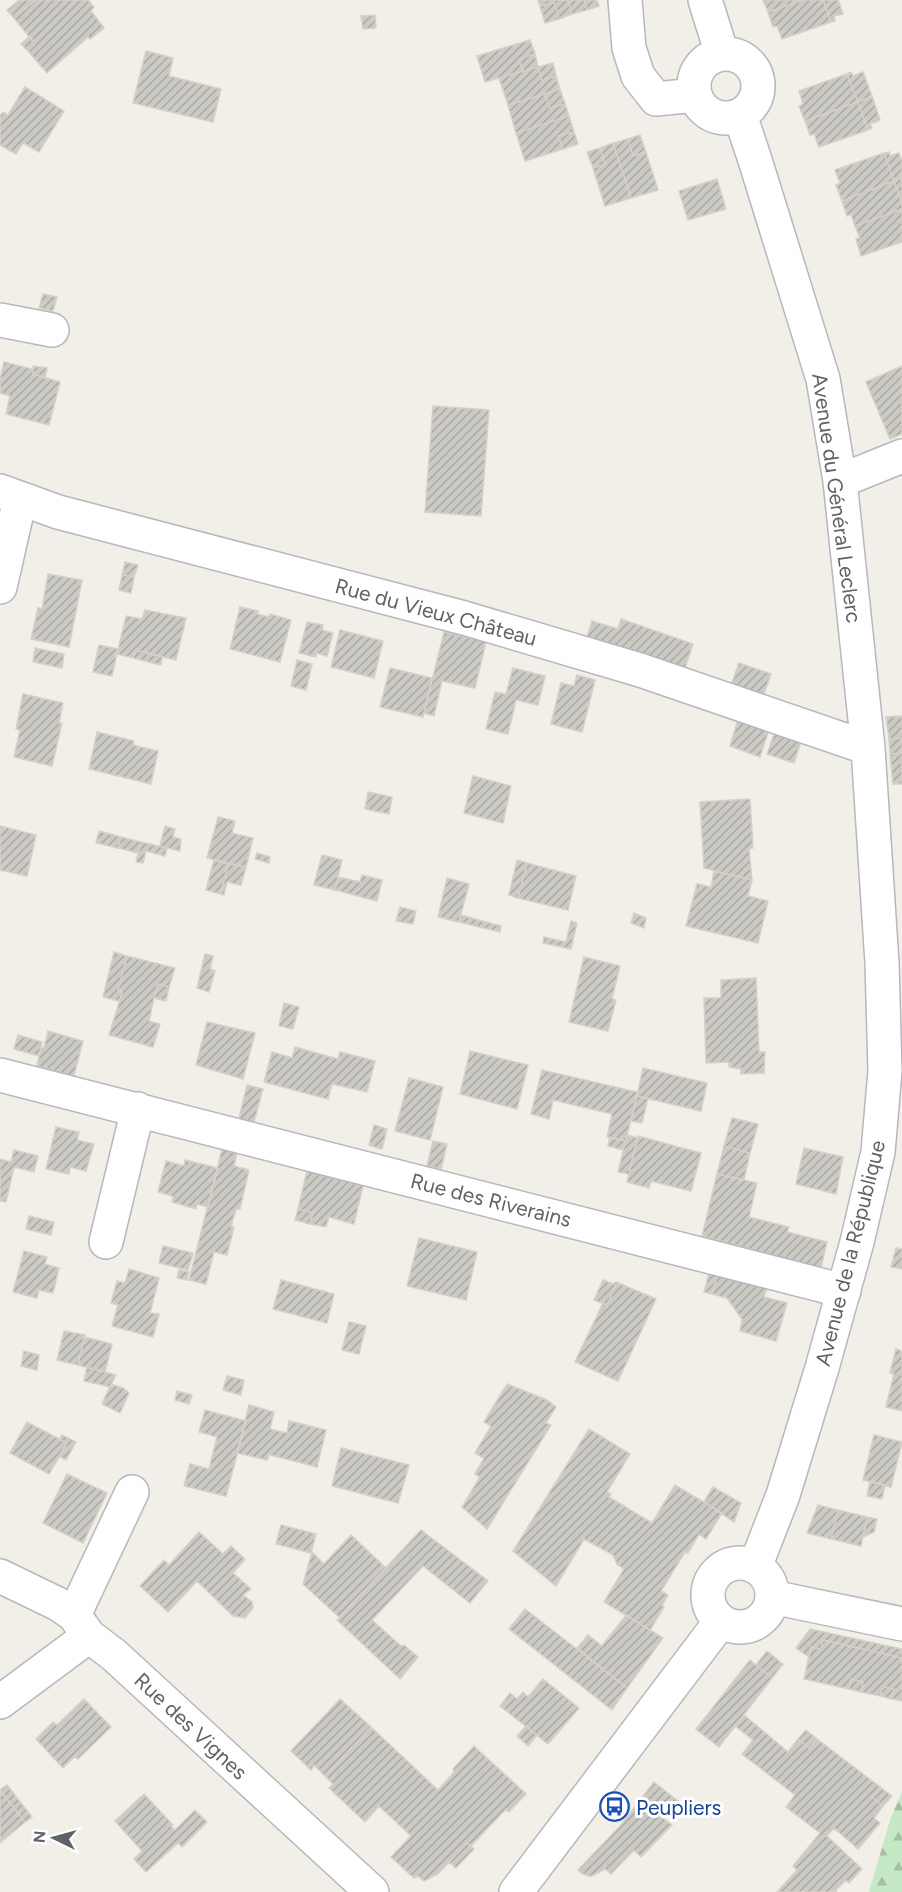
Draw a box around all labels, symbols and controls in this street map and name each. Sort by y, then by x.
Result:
street label: Avenue du Général Leclerc [807,371,867,625]
street label: Rue du Vieux Château [332,573,540,651]
street label: Avenue de la République [810,1138,890,1368]
street label: Rue des Riverains [408,1168,574,1232]
street label: Rue des Vignes [129,1667,253,1785]
bus stop icon: Peupliers [599,1791,631,1823]
place label: Peupliers [636,1795,721,1820]
north arrow [24,1808,84,1868]
text: N [30,1830,50,1844]

